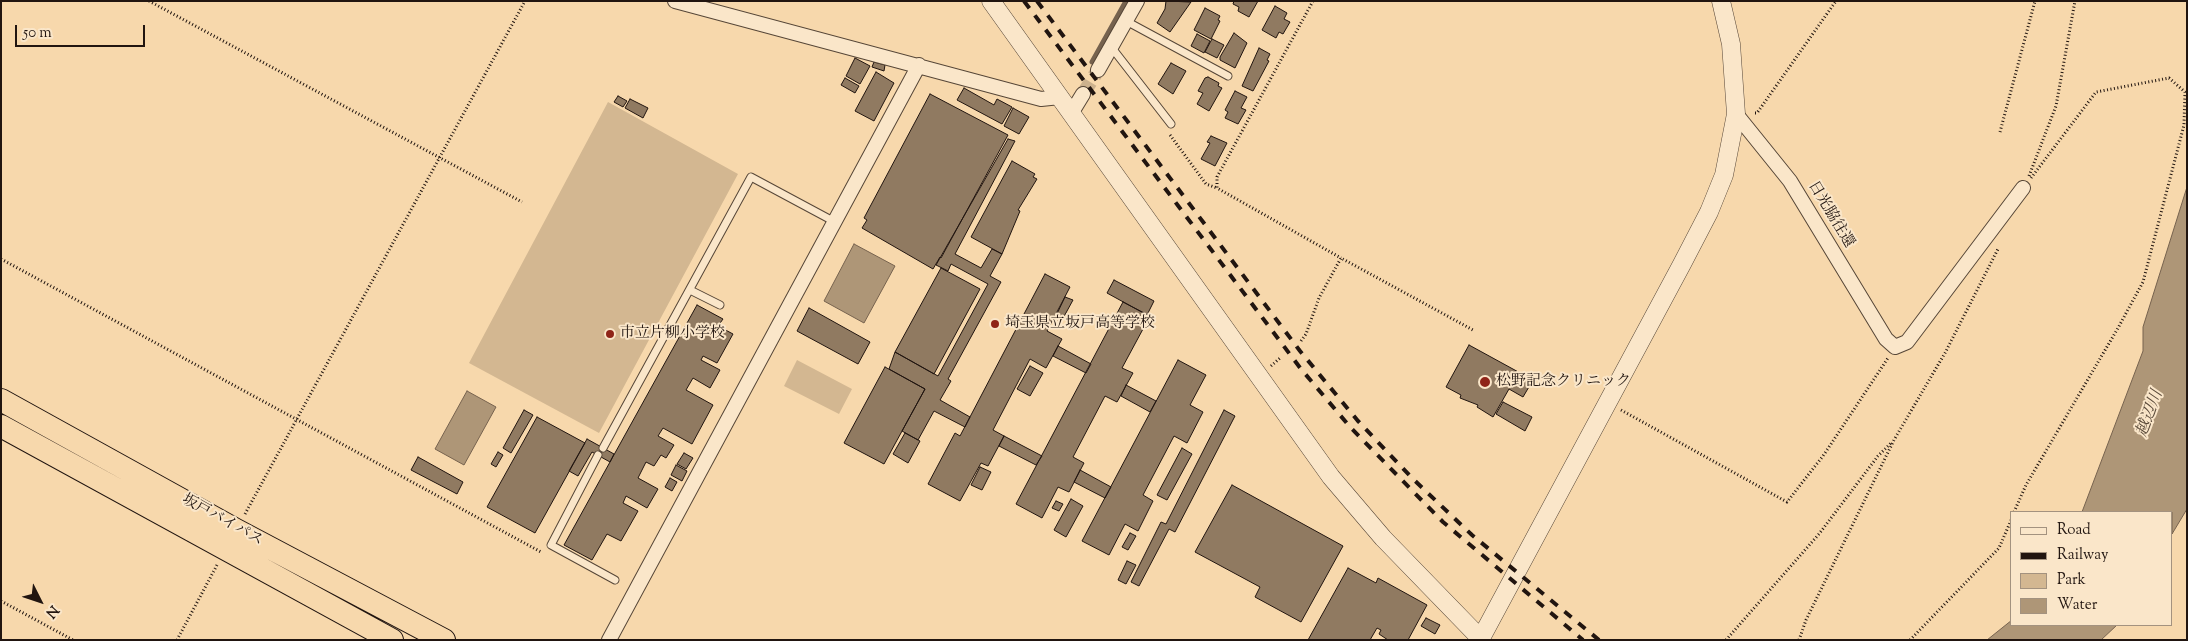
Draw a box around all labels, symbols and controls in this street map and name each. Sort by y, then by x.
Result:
scale bar [18,15,148,47]
text: 50 m [23,23,52,44]
street label: 日光脇往還 [1803,178,1857,252]
place label: 埼玉県立坂戸高等学校 [1005,315,1155,333]
marker: 埼玉県立坂戸高等学校 [989,318,1001,330]
place label: 市立片柳小学校 [620,325,725,343]
marker: 市立片柳小学校 [604,328,616,340]
place label: 松野記念クリニック [1496,373,1631,391]
marker: 松野記念クリニック [1478,375,1492,389]
water label: 越辺川 [2134,388,2168,440]
street label: 坂戸バイパス [178,491,266,551]
legend [2010,511,2173,626]
text: Road [2057,520,2091,541]
text: Railway [2057,545,2108,566]
text: Park [2057,570,2086,591]
north arrow [15,576,65,626]
text: Water [2057,595,2097,616]
text: N [40,600,63,622]

